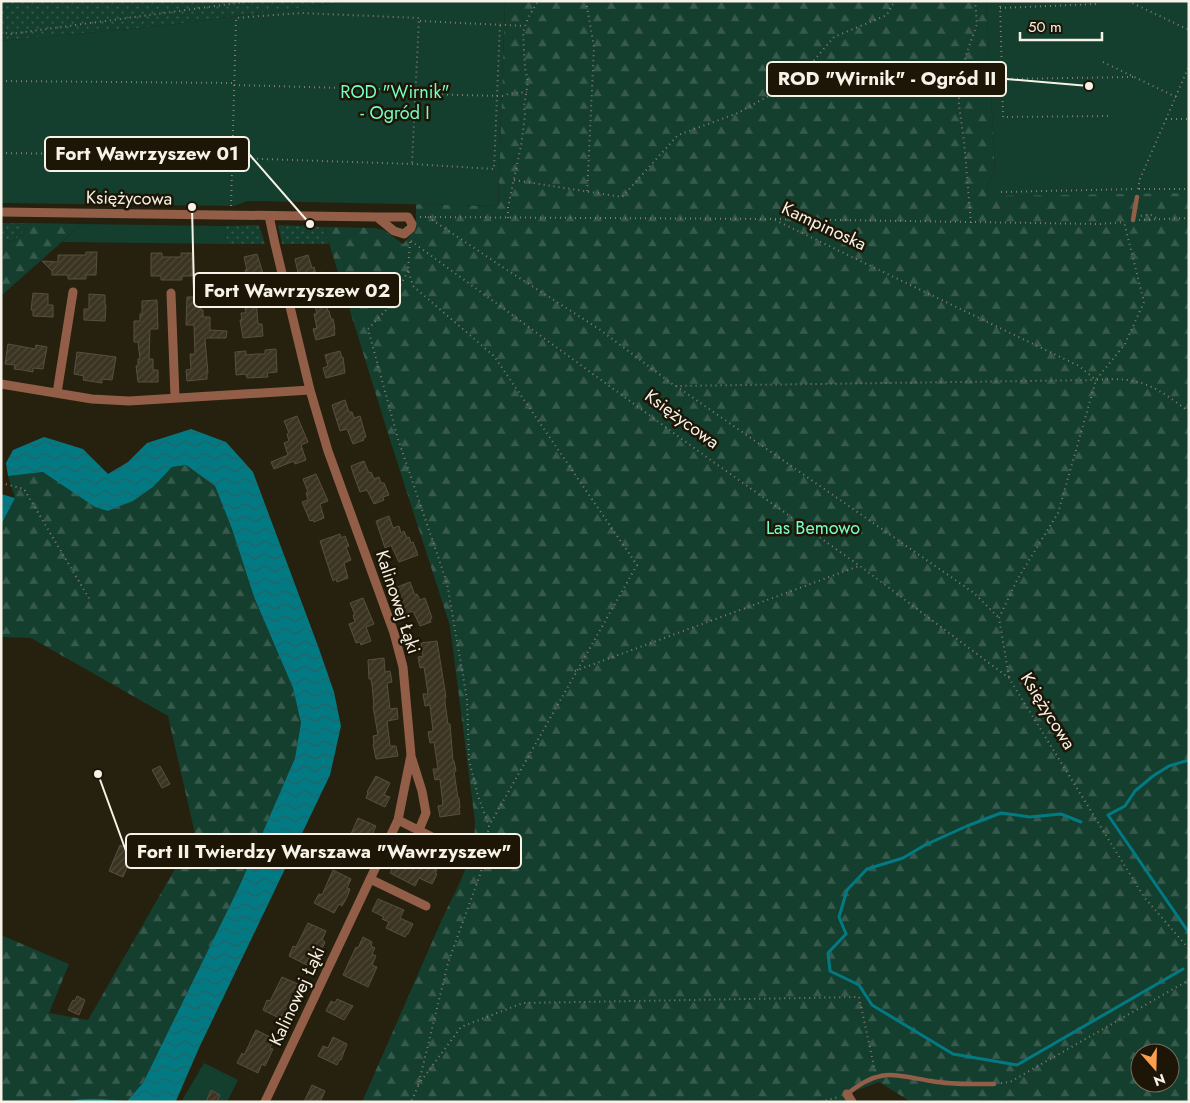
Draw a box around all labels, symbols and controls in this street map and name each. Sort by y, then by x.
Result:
scale bar [1020,10,1102,42]
text: 50 m [1028,16,1062,38]
callout: ROD "Wirnik" - Ogród II [767,62,1006,96]
text: ROD "Wirnik" - Ogród II [778,65,996,92]
park label: ROD "Wirnik" - Ogród I [340,79,450,126]
callout: Fort Wawrzyszew 01 [45,137,249,171]
text: Fort Wawrzyszew 01 [55,140,239,167]
street label: Księżycowa [86,184,172,212]
street label: Kampinoska [777,195,871,257]
callout: Fort Wawrzyszew 02 [194,273,400,307]
text: Fort Wawrzyszew 02 [204,277,390,304]
street label: Księżycowa [639,383,725,455]
park label: Las Bemowo [766,515,860,541]
street label: Kalinowej Łąki [369,547,427,657]
street label: Księżycowa [1014,667,1082,755]
callout: Fort II Twierdzy Warszawa "Wawrzyszew" [126,834,521,868]
text: Fort II Twierdzy Warszawa "Wawrzyszew" [137,838,511,865]
street label: Kalinowej Łąki [263,942,331,1050]
north arrow [1130,1043,1180,1093]
text: N [1151,1069,1168,1092]

